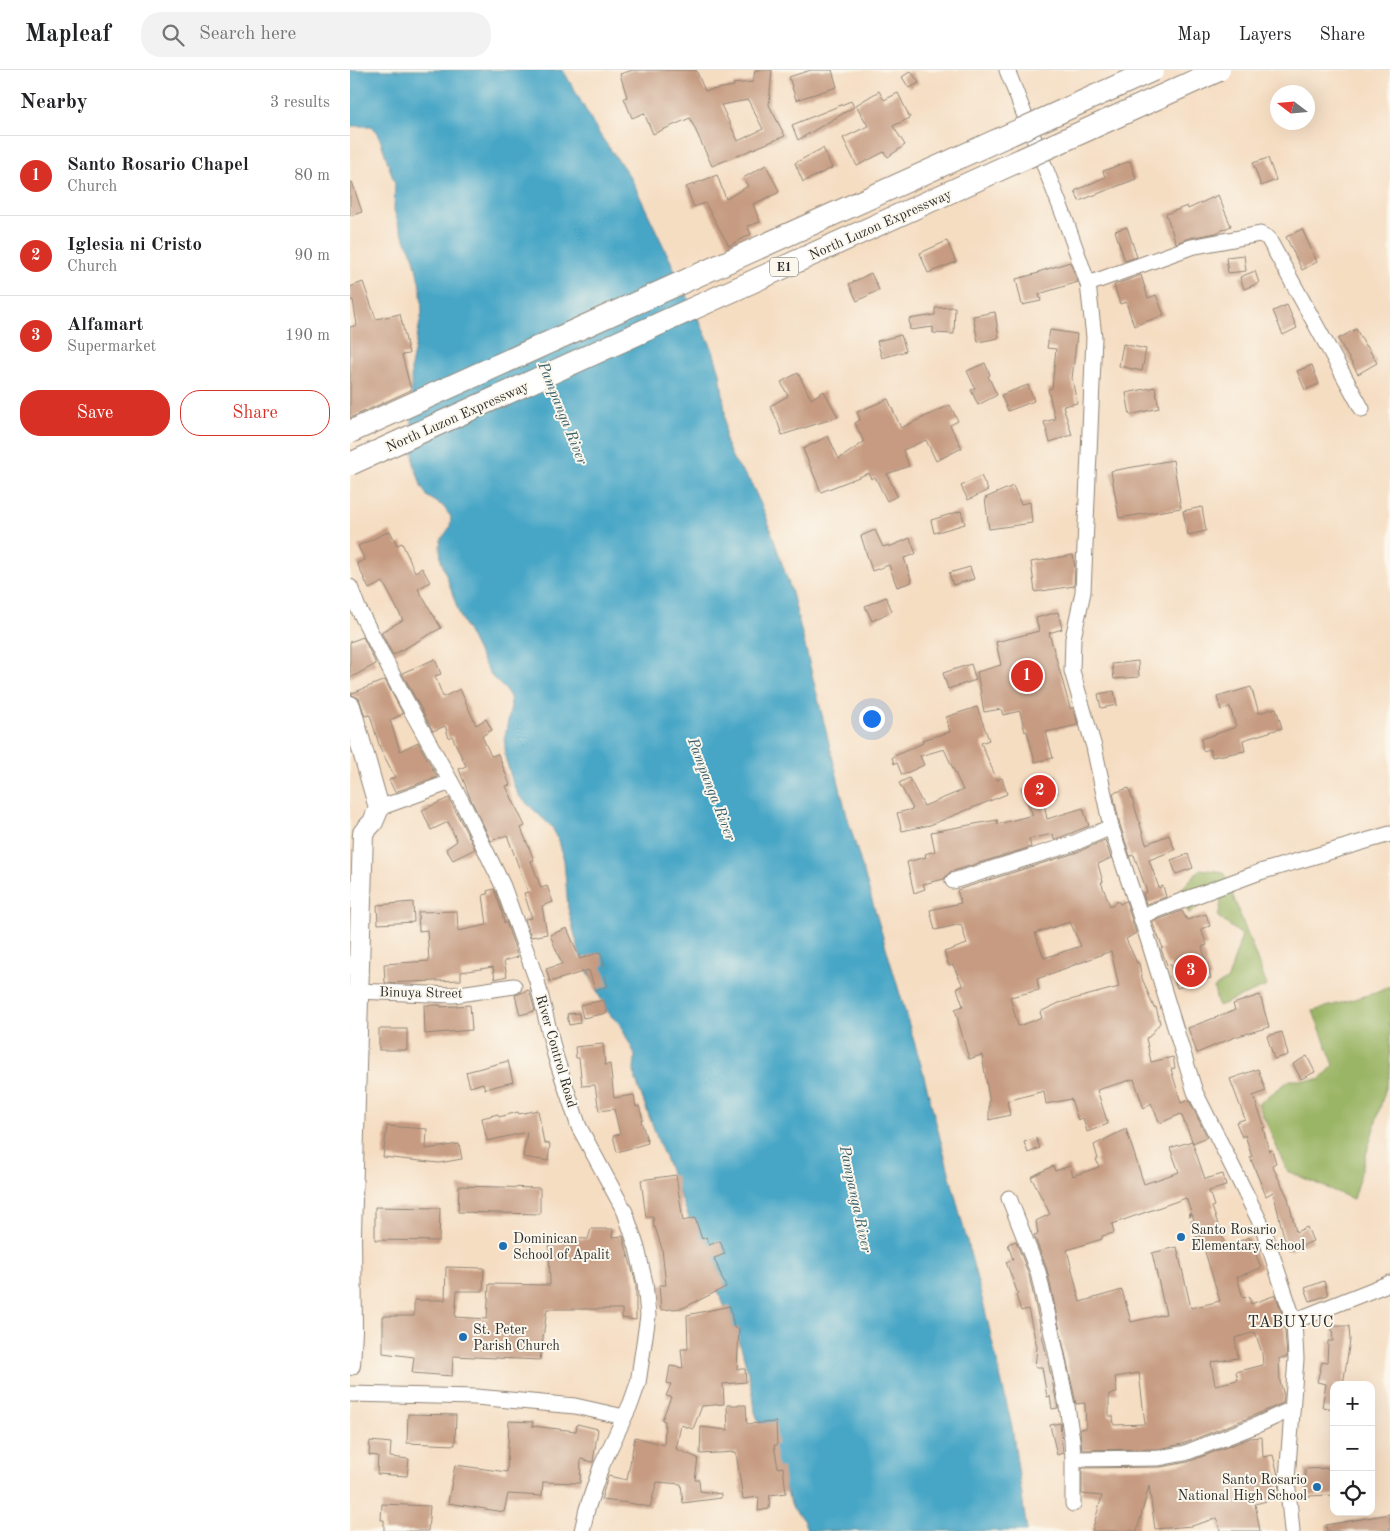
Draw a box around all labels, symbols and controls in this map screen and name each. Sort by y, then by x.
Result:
search box [141,12,491,57]
icon: search [159,21,187,49]
text: Mapleaf [25,23,111,47]
text: Search here [199,25,296,44]
text: Map [1177,26,1211,44]
text: Layers [1239,26,1291,44]
text: Share [1319,26,1365,44]
north arrow [1270,85,1315,130]
text: Nearby [20,92,88,113]
text: 3 results [270,95,330,111]
text: Santo Rosario Chapel [67,156,249,175]
text: 1 [31,168,41,184]
text: 80 m [294,168,330,184]
text: Church [67,179,117,195]
street label: North Luzon Expressway [807,187,954,263]
text: Iglesia ni Cristo [67,236,202,255]
text: 2 [31,248,41,264]
text: 90 m [294,248,330,264]
road number: E1 [770,258,798,276]
text: Church [67,259,117,275]
text: Alfamart [67,316,144,335]
text: 3 [31,328,41,344]
text: 190 m [285,328,330,344]
text: Supermarket [67,339,156,355]
water label: Pampanga River [534,359,589,467]
street label: North Luzon Expressway [384,379,531,455]
button: Save [20,390,170,436]
button: Share [180,390,330,436]
pin: 1 [1011,657,1043,695]
your location [859,706,885,732]
water label: Pampanga River [684,735,737,844]
pin: 2 [1024,772,1056,810]
pin: 3 [1175,952,1207,990]
street label: Binuya Street [379,985,463,1001]
street label: River Control Road [533,993,579,1109]
water label: Pampanga River [836,1143,873,1255]
place label: Santo Rosario Elementary School [1191,1223,1305,1253]
marker: Santo Rosario Elementary School [1175,1231,1187,1243]
place label: Dominican School of Apalit [513,1232,610,1262]
marker: Dominican School of Apalit [497,1240,509,1252]
district label: TABUYUC [1248,1315,1334,1331]
place label: St. Peter Parish Church [473,1323,560,1353]
marker: St. Peter Parish Church [457,1331,469,1343]
map controls [1330,1381,1375,1516]
button: + [1330,1381,1375,1426]
button: − [1330,1426,1375,1471]
button: locate [1330,1471,1375,1516]
place label: Santo Rosario National High School [1178,1473,1307,1503]
marker: Santo Rosario National High School [1311,1481,1323,1493]

